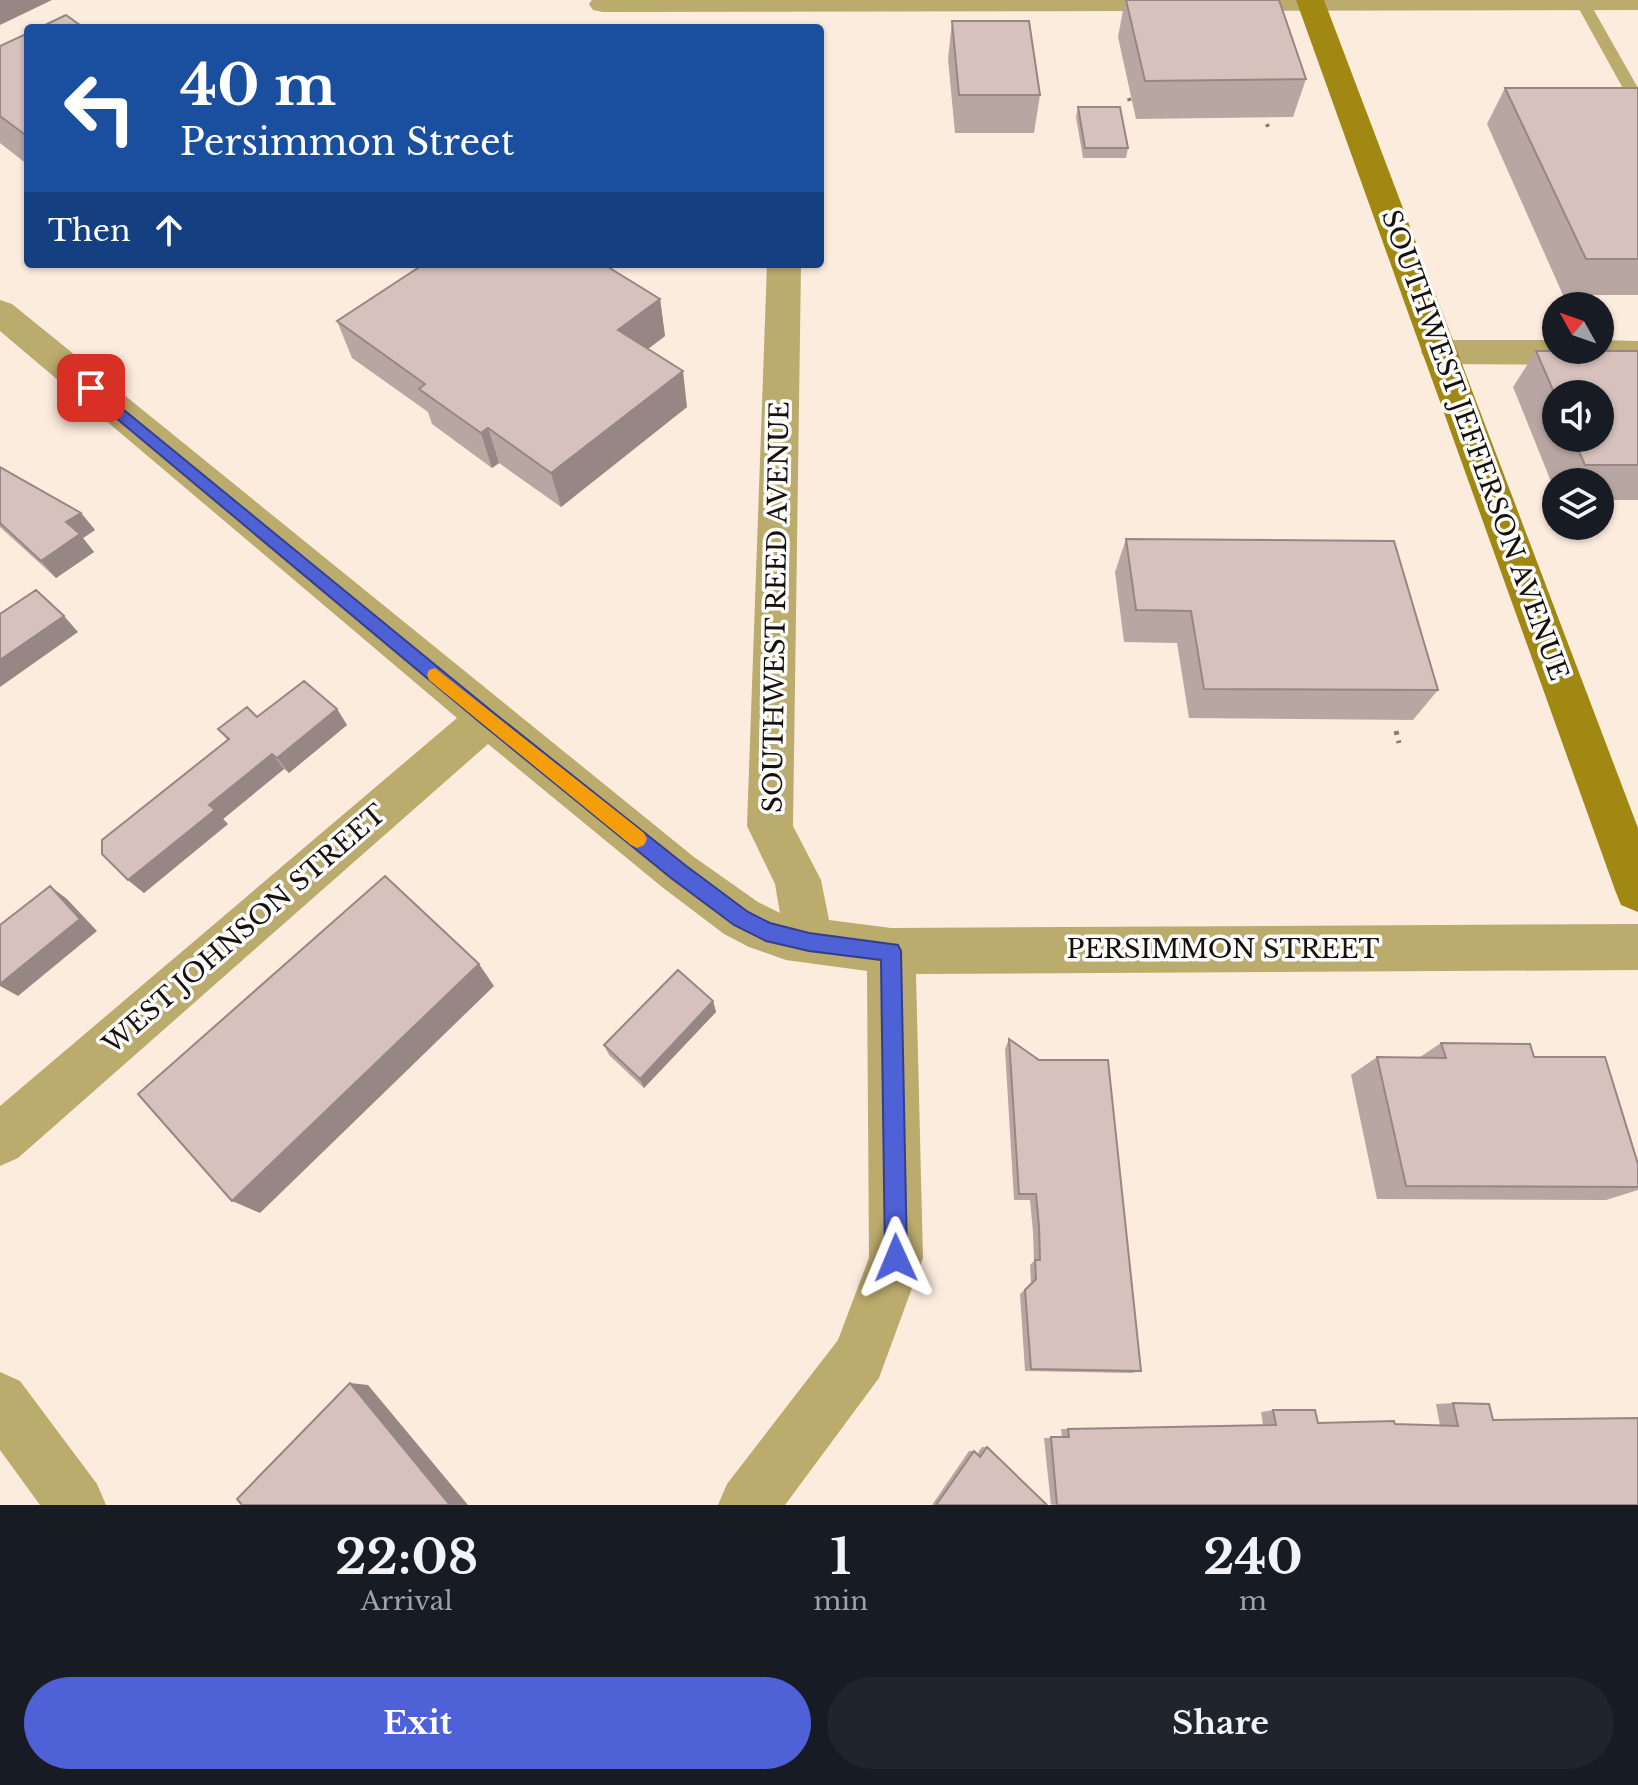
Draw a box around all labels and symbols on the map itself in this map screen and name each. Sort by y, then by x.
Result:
street label: SOUTHWEST JEFFERSON AVENUE [1375,205,1575,685]
north arrow [1542,292,1614,364]
pin [57,354,125,422]
street label: SOUTHWEST REED AVENUE [756,401,796,813]
street label: WEST JOHNSON STREET [96,798,392,1061]
street label: PERSIMMON STREET [1067,933,1380,965]
position arrow [854,1216,938,1300]

